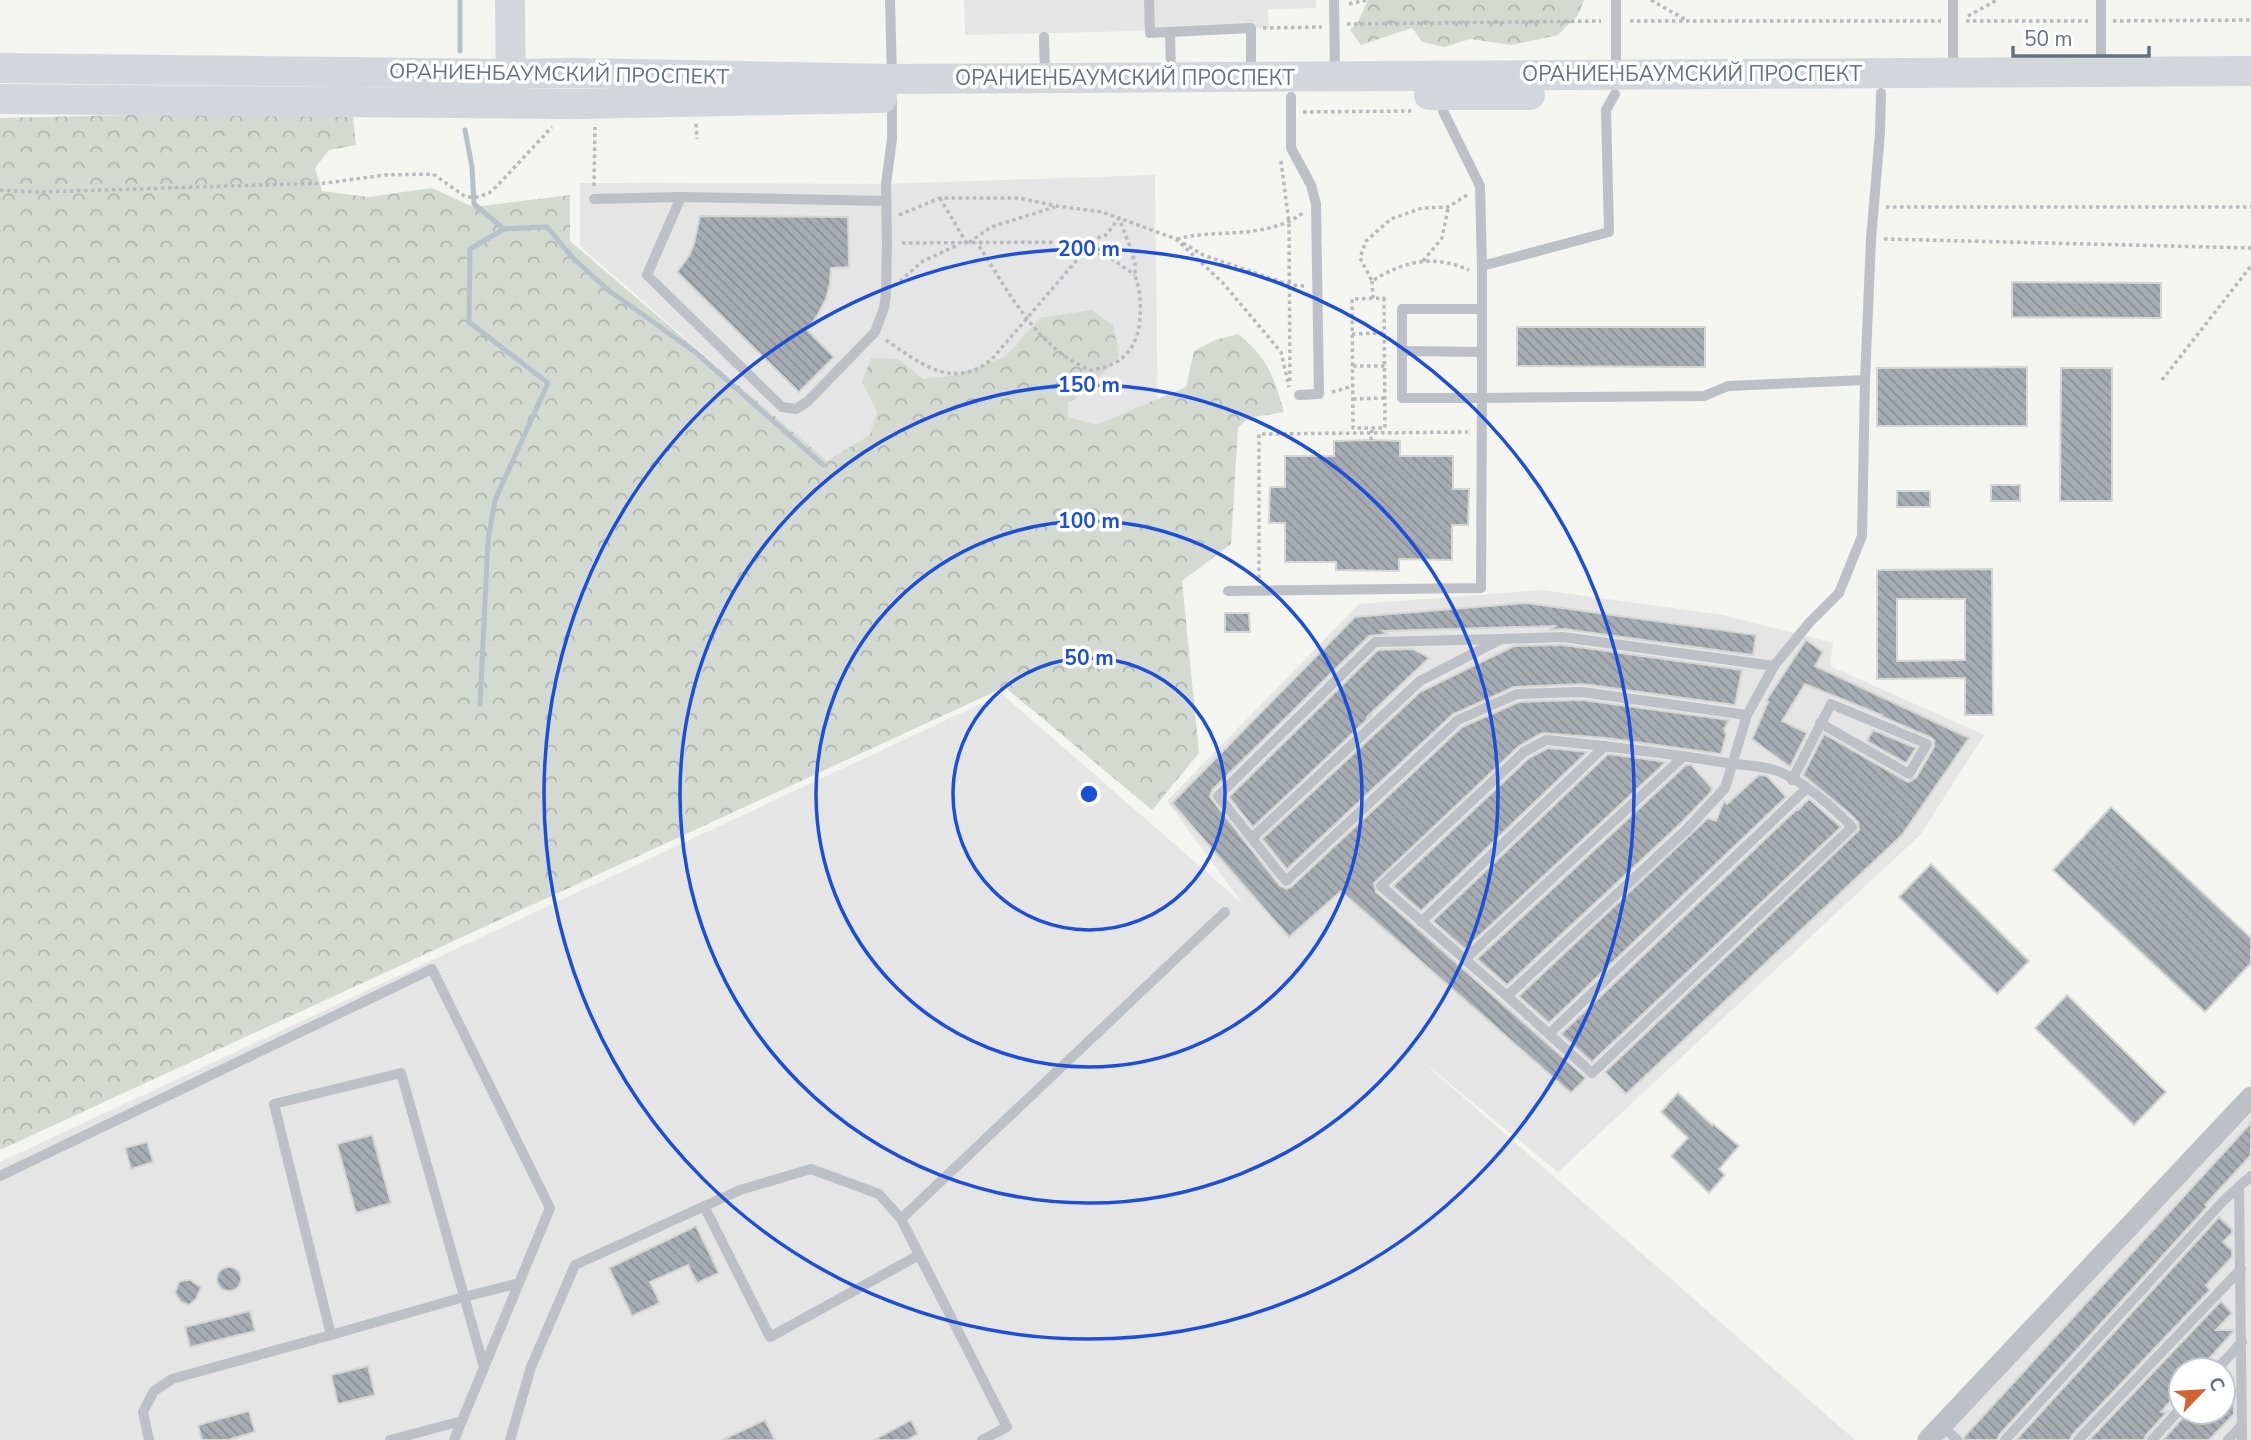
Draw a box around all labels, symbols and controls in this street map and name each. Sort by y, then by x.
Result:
scale bar [2013,14,2150,58]
text: 50 m [2024,25,2073,53]
street label: ОРАНИЕНБАУМСКИЙ ПРОСПЕКТ [389,57,730,91]
street label: ОРАНИЕНБАУМСКИЙ ПРОСПЕКТ [1522,60,1862,88]
street label: ОРАНИЕНБАУМСКИЙ ПРОСПЕКТ [955,64,1295,92]
text: 200 m [1058,235,1120,263]
text: 150 m [1058,371,1120,399]
text: 100 m [1058,507,1120,535]
text: 50 m [1064,644,1114,672]
centre of rings [1077,782,1101,806]
north arrow [2167,1356,2237,1426]
text: С [2202,1373,2231,1396]

